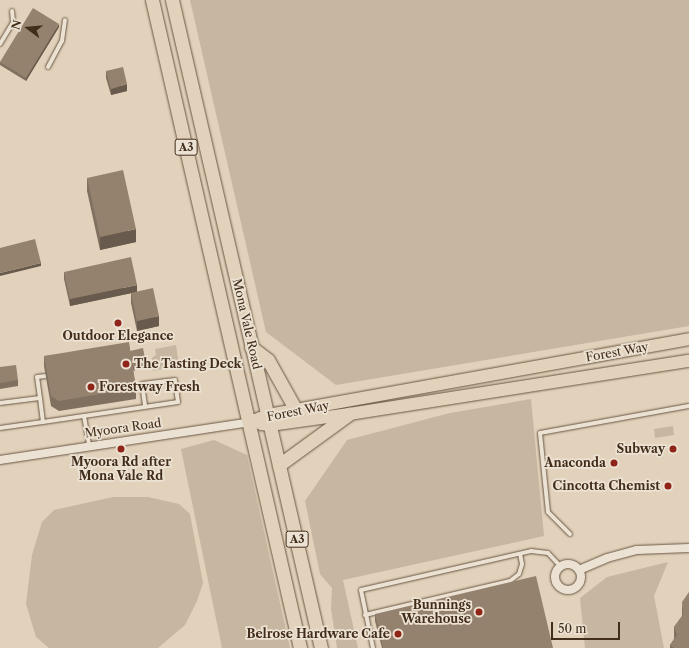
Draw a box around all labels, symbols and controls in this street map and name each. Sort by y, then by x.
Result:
north arrow [8,8,48,48]
text: N [8,18,25,31]
road number: A3 [174,138,198,156]
street label: Mona Vale Road [229,277,265,371]
marker: Outdoor Elegance [113,318,123,328]
place label: Outdoor Elegance [62,329,174,343]
street label: Forest Way [584,339,650,365]
place label: The Tasting Deck [134,357,242,371]
marker: The Tasting Deck [121,359,131,369]
place label: Forestway Fresh [99,380,200,394]
marker: Forestway Fresh [86,382,96,392]
street label: Forest Way [265,398,331,424]
street label: Myoora Road [84,416,162,440]
place label: Subway [617,442,665,456]
marker: Myoora Rd after Mona Vale Rd [116,444,126,454]
marker: Subway [668,444,678,454]
place label: Myoora Rd after Mona Vale Rd [71,455,171,483]
place label: Anaconda [544,456,606,470]
marker: Anaconda [609,458,619,468]
place label: Cincotta Chemist [552,479,660,493]
marker: Cincotta Chemist [663,481,673,491]
road number: A3 [285,530,309,548]
place label: Bunnings Warehouse [401,598,471,626]
marker: Bunnings Warehouse [474,607,484,617]
scale bar [553,614,622,640]
text: 50 m [558,621,587,636]
place label: Belrose Hardware Cafe [246,627,390,641]
marker: Belrose Hardware Cafe [393,629,403,639]

